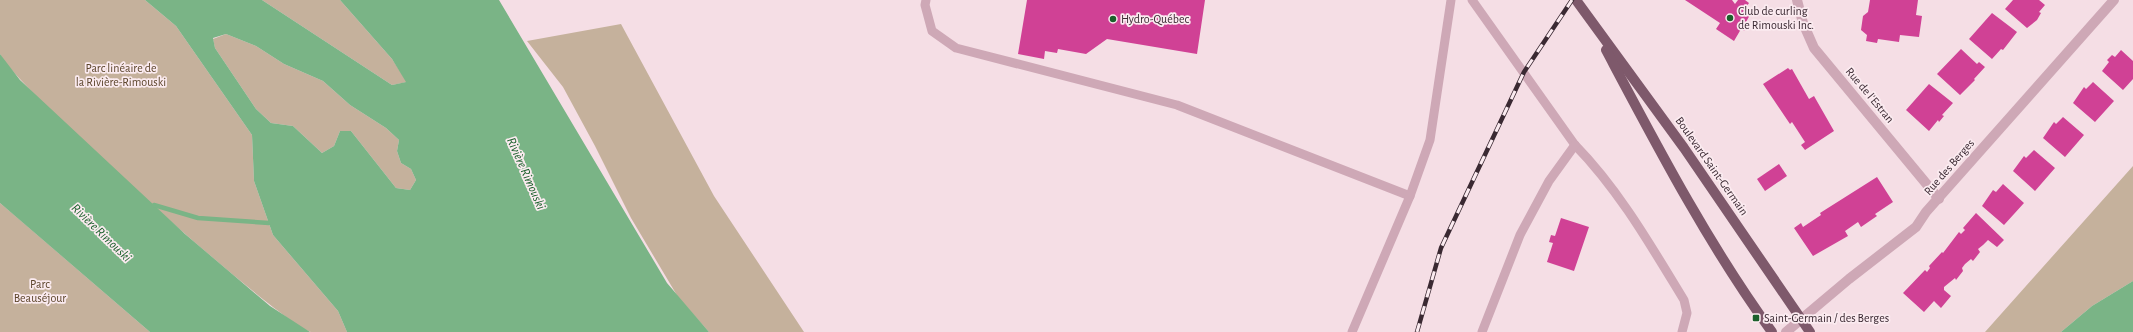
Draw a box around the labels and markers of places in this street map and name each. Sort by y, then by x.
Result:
place label: Club de curling de Rimouski Inc. [1738,5,1814,31]
place label: Hydro-Québec [1121,13,1189,26]
marker: Club de curling de Rimouski Inc. [1725,13,1735,23]
marker: Hydro-Québec [1108,14,1118,24]
place label: Saint-Germain / des Berges [1764,312,1889,324]
marker: Saint-Germain / des Berges [1751,313,1761,323]

